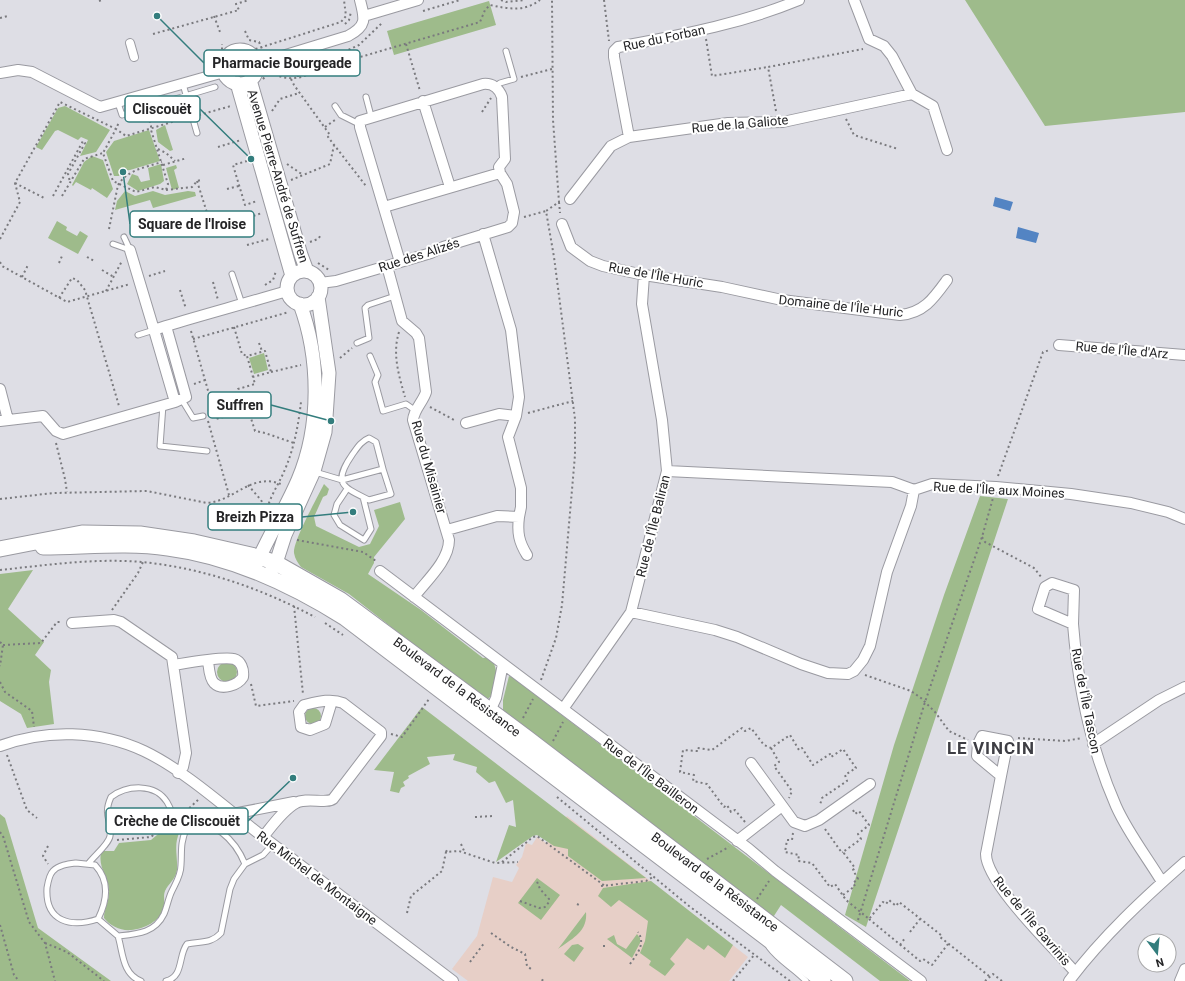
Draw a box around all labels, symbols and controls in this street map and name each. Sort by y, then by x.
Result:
street label: Rue du Forban [622,22,706,54]
callout: Pharmacie Bourgeade [204,50,360,76]
text: Pharmacie Bourgeade [212,55,352,71]
street label: Avenue Pierre-André de Suffren [244,88,312,264]
callout: Cliscouët [125,96,200,122]
text: Cliscouët [132,101,192,117]
street label: Rue de la Galiote [691,112,789,136]
callout: Square de l'Iroise [130,211,254,237]
text: Square de l'Iroise [138,216,247,232]
street label: Rue des Alizés [377,235,462,275]
street label: Rue de l'Île Huric [608,259,705,291]
street label: Domaine de l'Île Huric [778,292,904,320]
street label: Rue de l'Île d'Arz [1075,338,1170,362]
callout: Suffren [208,392,271,418]
text: Suffren [217,397,264,413]
street label: Rue du Misainier [409,419,450,516]
street label: Rue de l'Île Baliran [633,473,673,579]
street label: Rue de l'Île aux Moines [933,479,1065,501]
callout: Breizh Pizza [208,504,302,530]
text: Breizh Pizza [216,509,295,525]
street label: Boulevard de la Résistance [390,634,524,740]
street label: Rue de l'Île Tascon [1068,647,1104,755]
street label: Rue de l'Île Bailleron [600,735,702,817]
district label: LE VINCIN [947,738,1035,758]
callout: Crèche de Cliscouët [106,808,248,834]
text: Crèche de Cliscouët [114,813,240,829]
street label: Rue Michel de Montaigne [254,828,380,928]
street label: Boulevard de la Résistance [648,829,782,935]
street label: Rue de l'Île Gavrinis [990,873,1074,969]
north arrow [1137,933,1177,973]
text: N [1154,955,1165,970]

